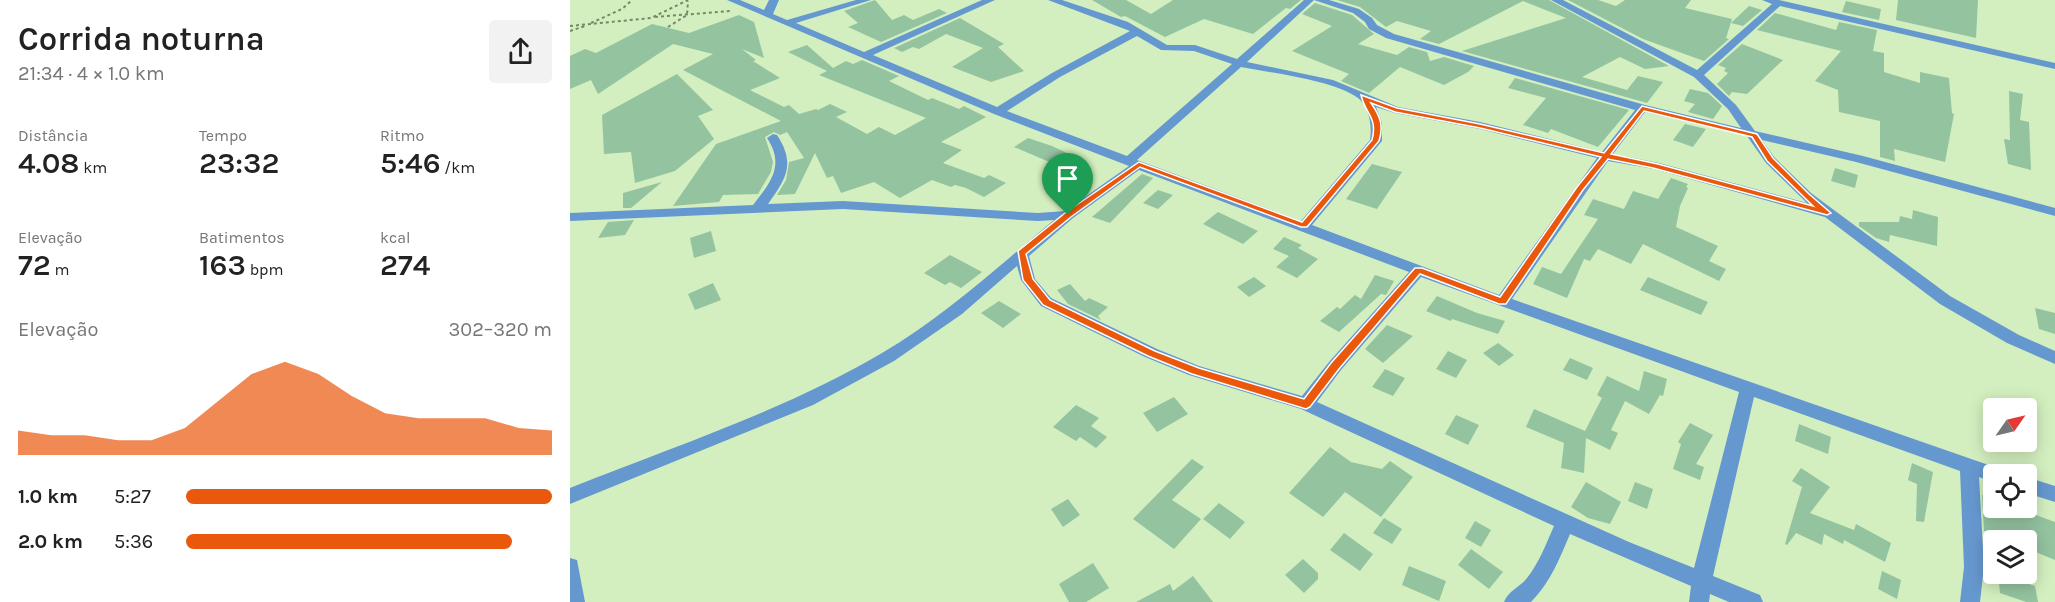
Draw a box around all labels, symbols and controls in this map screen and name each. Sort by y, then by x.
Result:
text: Corrida noturna [18,20,265,58]
button: share [489,20,552,83]
text: 21:34 · 4 × 1.0 km [18,62,165,85]
text: Distância [18,126,88,145]
text: Tempo [199,126,247,145]
text: Ritmo [380,126,424,145]
text: 4.08 [18,145,80,181]
text: 23:32 [199,145,279,181]
text: 5:46 [380,145,441,181]
pin [1042,153,1093,215]
text: km [80,158,107,177]
text: /km [441,158,475,177]
icon: arrive [1051,162,1084,195]
text: Elevação [18,228,82,247]
text: Batimentos [199,228,285,247]
text: kcal [380,228,411,247]
text: 72 [18,247,51,283]
text: 163 [199,247,246,283]
text: 274 [380,247,430,283]
text: m [51,260,69,279]
text: bpm [246,260,283,279]
text: Elevação [18,318,98,341]
text: 302–320 m [449,318,552,341]
north arrow [1983,398,2037,452]
map controls [1983,398,2037,584]
button: locate [1983,464,2037,518]
text: 1.0 km [18,485,78,508]
text: 5:27 [114,485,151,508]
text: 2.0 km [18,530,83,553]
text: 5:36 [114,530,153,553]
button: layers [1983,530,2037,584]

